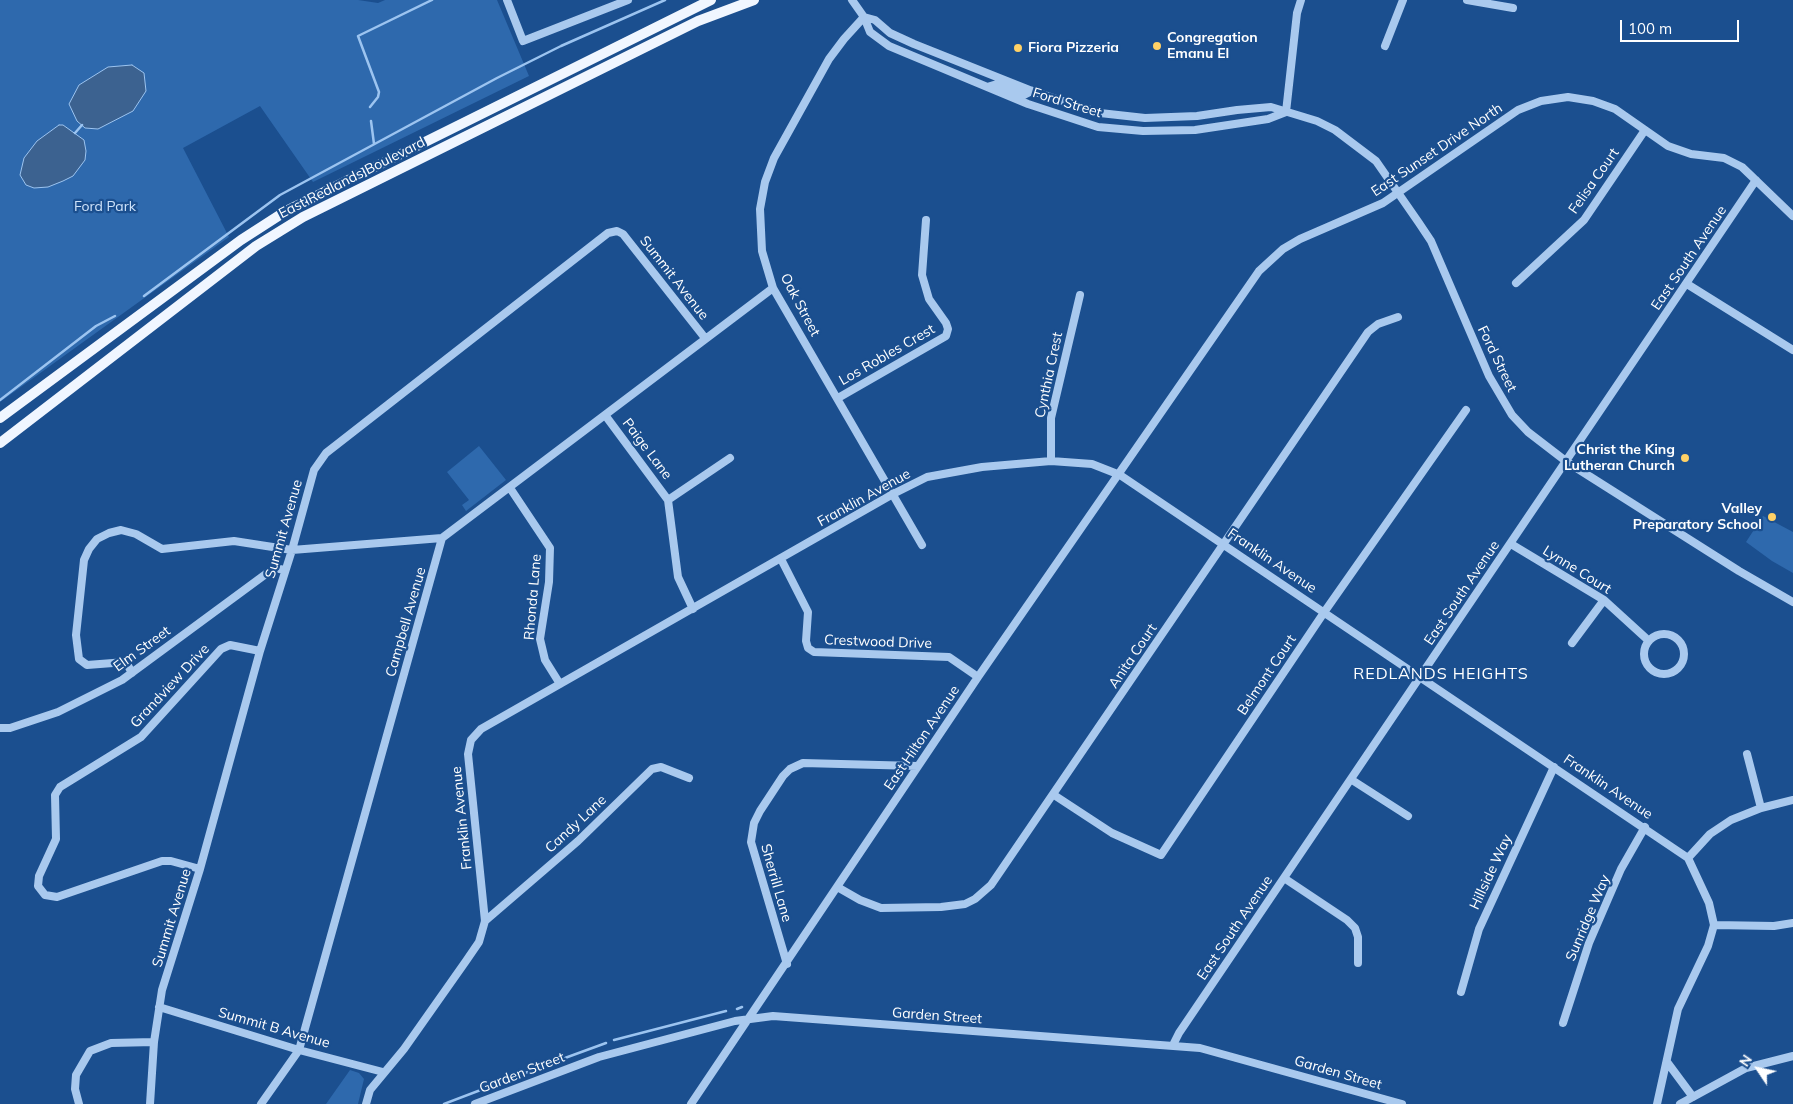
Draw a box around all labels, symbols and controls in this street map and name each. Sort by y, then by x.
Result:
scale bar [1623,10,1742,42]
text: 100 m [1628,19,1672,38]
place label: Congregation Emanu El [1167,30,1258,62]
place label: Fiora Pizzeria [1028,40,1119,56]
marker: Congregation Emanu El [1151,40,1163,52]
marker: Fiora Pizzeria [1012,42,1024,54]
street label: Ford Street [1030,85,1104,121]
street label: East Sunset Drive North [1368,100,1506,200]
street label: East Redlands Boulevard [276,134,428,222]
street label: Felisa Court [1565,145,1623,217]
park label: Ford Park [74,199,136,215]
street label: East South Avenue [1648,203,1730,313]
street label: Summit Avenue [636,233,712,323]
street label: Oak Street [776,271,824,339]
street label: Los Robles Crest [836,321,938,389]
street label: Ford Street [1474,323,1520,395]
street label: Cynthia Crest [1032,331,1066,419]
street label: Paige Lane [619,415,675,483]
place label: Christ the King Lutheran Church [1564,442,1675,474]
marker: Christ the King Lutheran Church [1679,452,1691,464]
street label: Franklin Avenue [815,465,913,531]
street label: Summit Avenue [262,478,306,580]
place label: Valley Preparatory School [1633,501,1762,534]
marker: Valley Preparatory School [1766,511,1778,523]
street label: Franklin Avenue [1224,525,1320,597]
street label: East South Avenue [1421,538,1503,648]
street label: Lynne Court [1540,542,1614,598]
street label: Rhonda Lane [521,553,545,641]
street label: Campbell Avenue [382,565,430,679]
street label: Anita Court [1105,621,1161,691]
street label: Elm Street [110,623,174,675]
street label: Crestwood Drive [824,632,932,652]
street label: Belmont Court [1234,632,1300,718]
street label: Grandview Drive [127,641,213,731]
district label: REDLANDS HEIGHTS [1351,664,1531,684]
street label: East Hilton Avenue [881,682,963,794]
street label: Franklin Avenue [1560,751,1656,823]
street label: Franklin Avenue [448,765,476,871]
street label: Candy Lane [542,792,610,856]
street label: Hillside Way [1466,832,1516,912]
street label: Sherrill Lane [757,842,795,924]
street label: Summit Avenue [149,867,195,969]
street label: Sunridge Way [1562,872,1614,964]
street label: East South Avenue [1194,873,1276,983]
street label: Summit B Avenue [216,1004,332,1052]
street label: Garden Street [891,1004,983,1028]
north arrow [1733,1044,1783,1094]
street label: Garden Street [477,1049,567,1097]
text: N [1735,1051,1756,1070]
street label: Garden Street [1292,1052,1384,1094]

